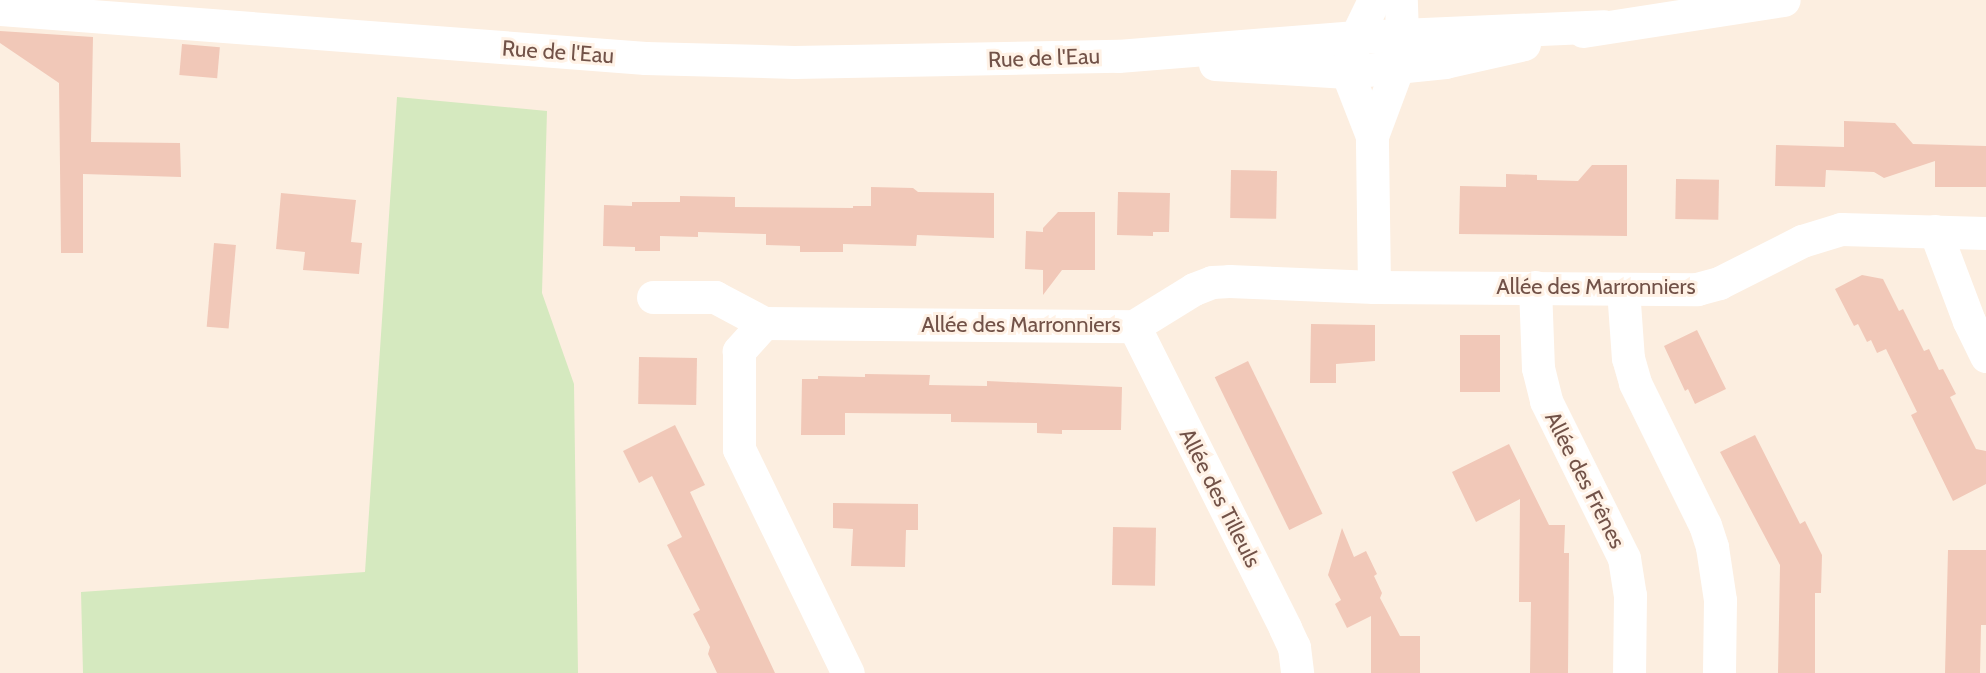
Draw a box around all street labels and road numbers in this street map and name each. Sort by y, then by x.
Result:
street label: Rue de l'Eau [501,35,615,69]
street label: Rue de l'Eau [987,43,1101,73]
street label: Allée des Marronniers [1496,274,1696,300]
street label: Allée des Marronniers [921,312,1121,338]
street label: Allée des Frênes [1539,407,1631,553]
street label: Allée des Tilleuls [1174,424,1266,572]

